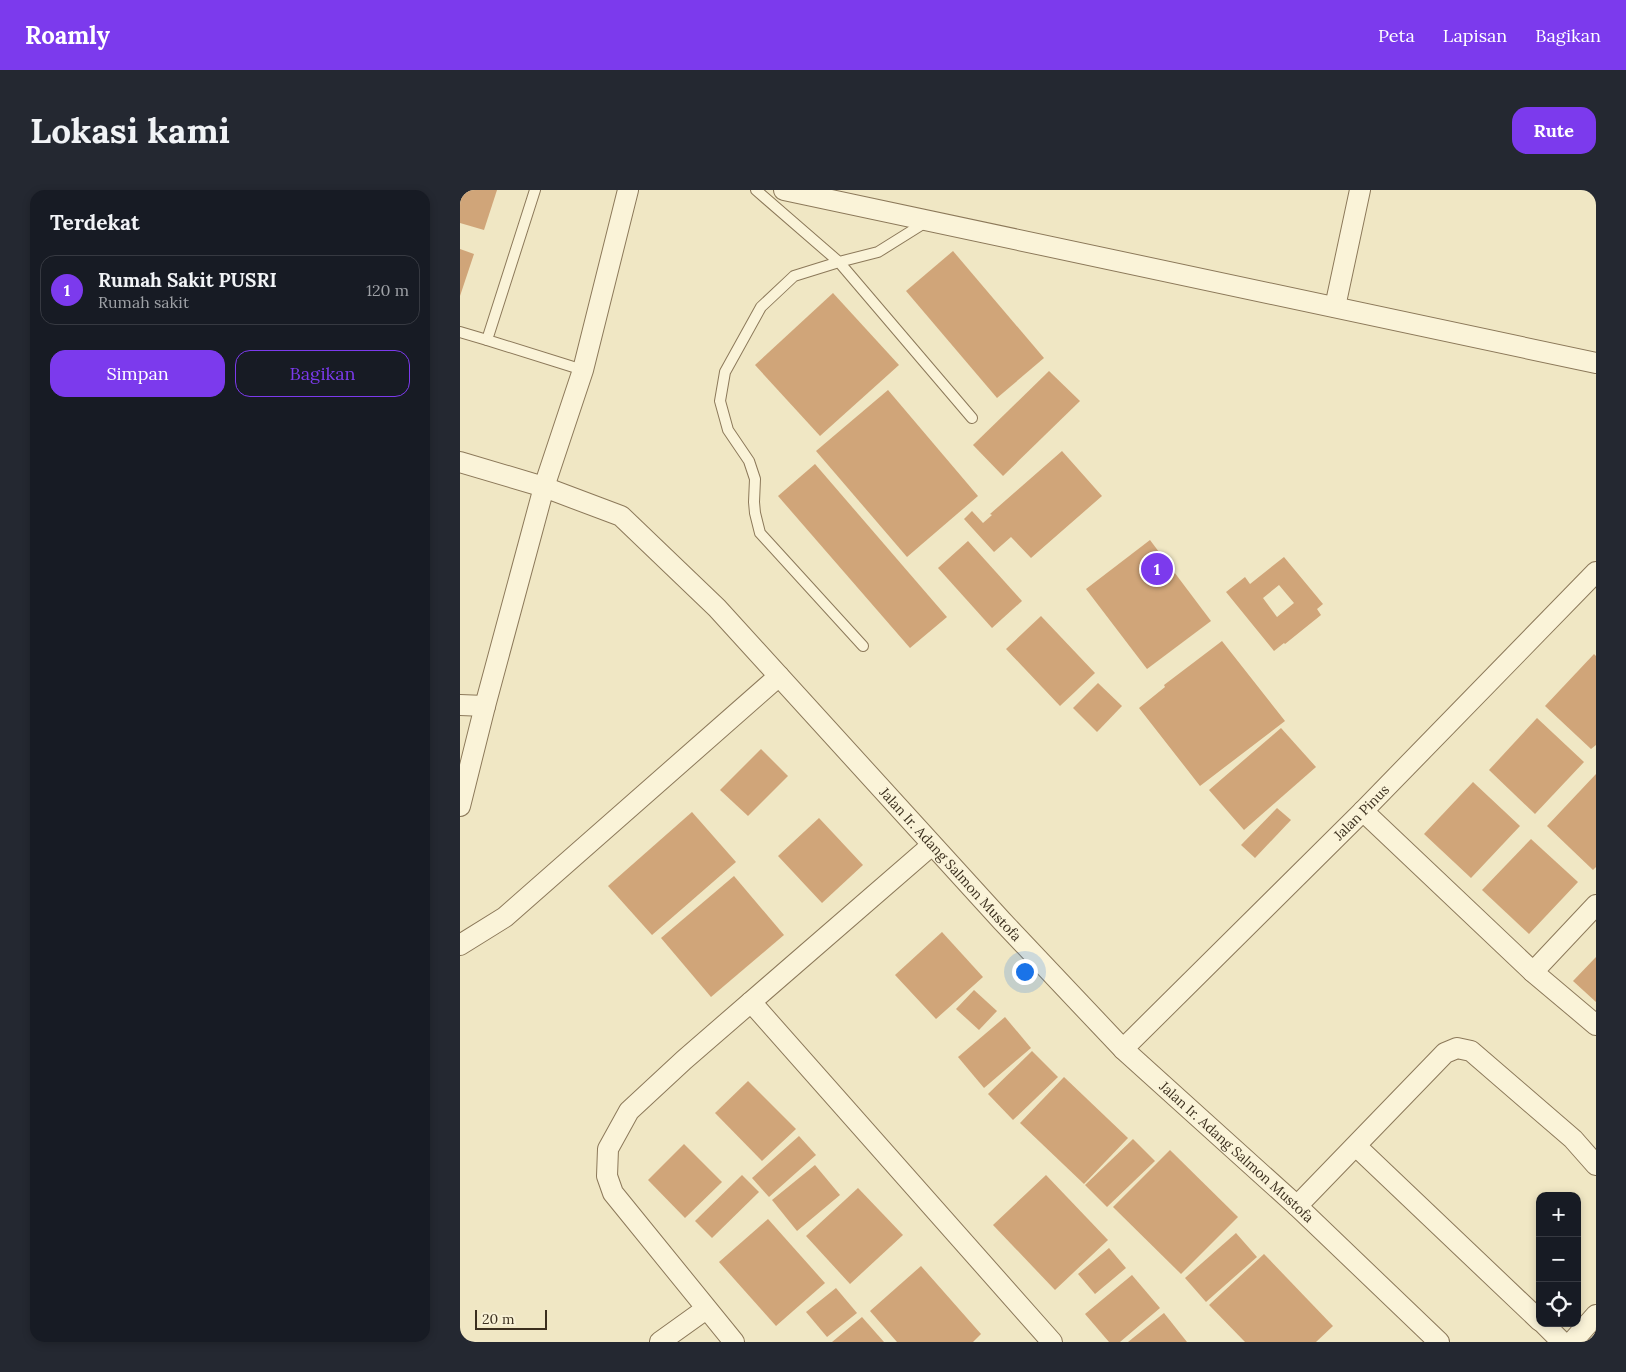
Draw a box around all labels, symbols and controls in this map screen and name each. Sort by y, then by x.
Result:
text: Roamly [25,20,110,51]
text: Peta [1378,24,1415,47]
text: Lapisan [1443,24,1507,47]
text: Bagikan [1535,24,1601,47]
button: Rute [1512,107,1596,154]
text: Lokasi kami [30,108,230,153]
text: Terdekat [50,209,140,236]
text: Rumah Sakit PUSRI [98,268,277,292]
text: 1 [64,280,70,300]
text: 120 m [366,280,409,300]
text: Rumah sakit [98,292,189,312]
button: Simpan [50,350,225,397]
button: Bagikan [235,350,410,397]
pin: 1 [1141,550,1173,588]
street label: Jalan Pinus [1329,781,1393,845]
street label: Jalan Ir. Adang Salmon Mustofa [875,783,1025,945]
your location [1012,959,1038,985]
street label: Jalan Ir. Adang Salmon Mustofa [1155,1077,1318,1226]
map controls [1536,1192,1581,1327]
button: + [1536,1192,1581,1237]
button: − [1536,1237,1581,1282]
button: locate [1536,1282,1581,1327]
scale bar [475,1307,548,1330]
text: 20 m [482,1310,514,1328]

